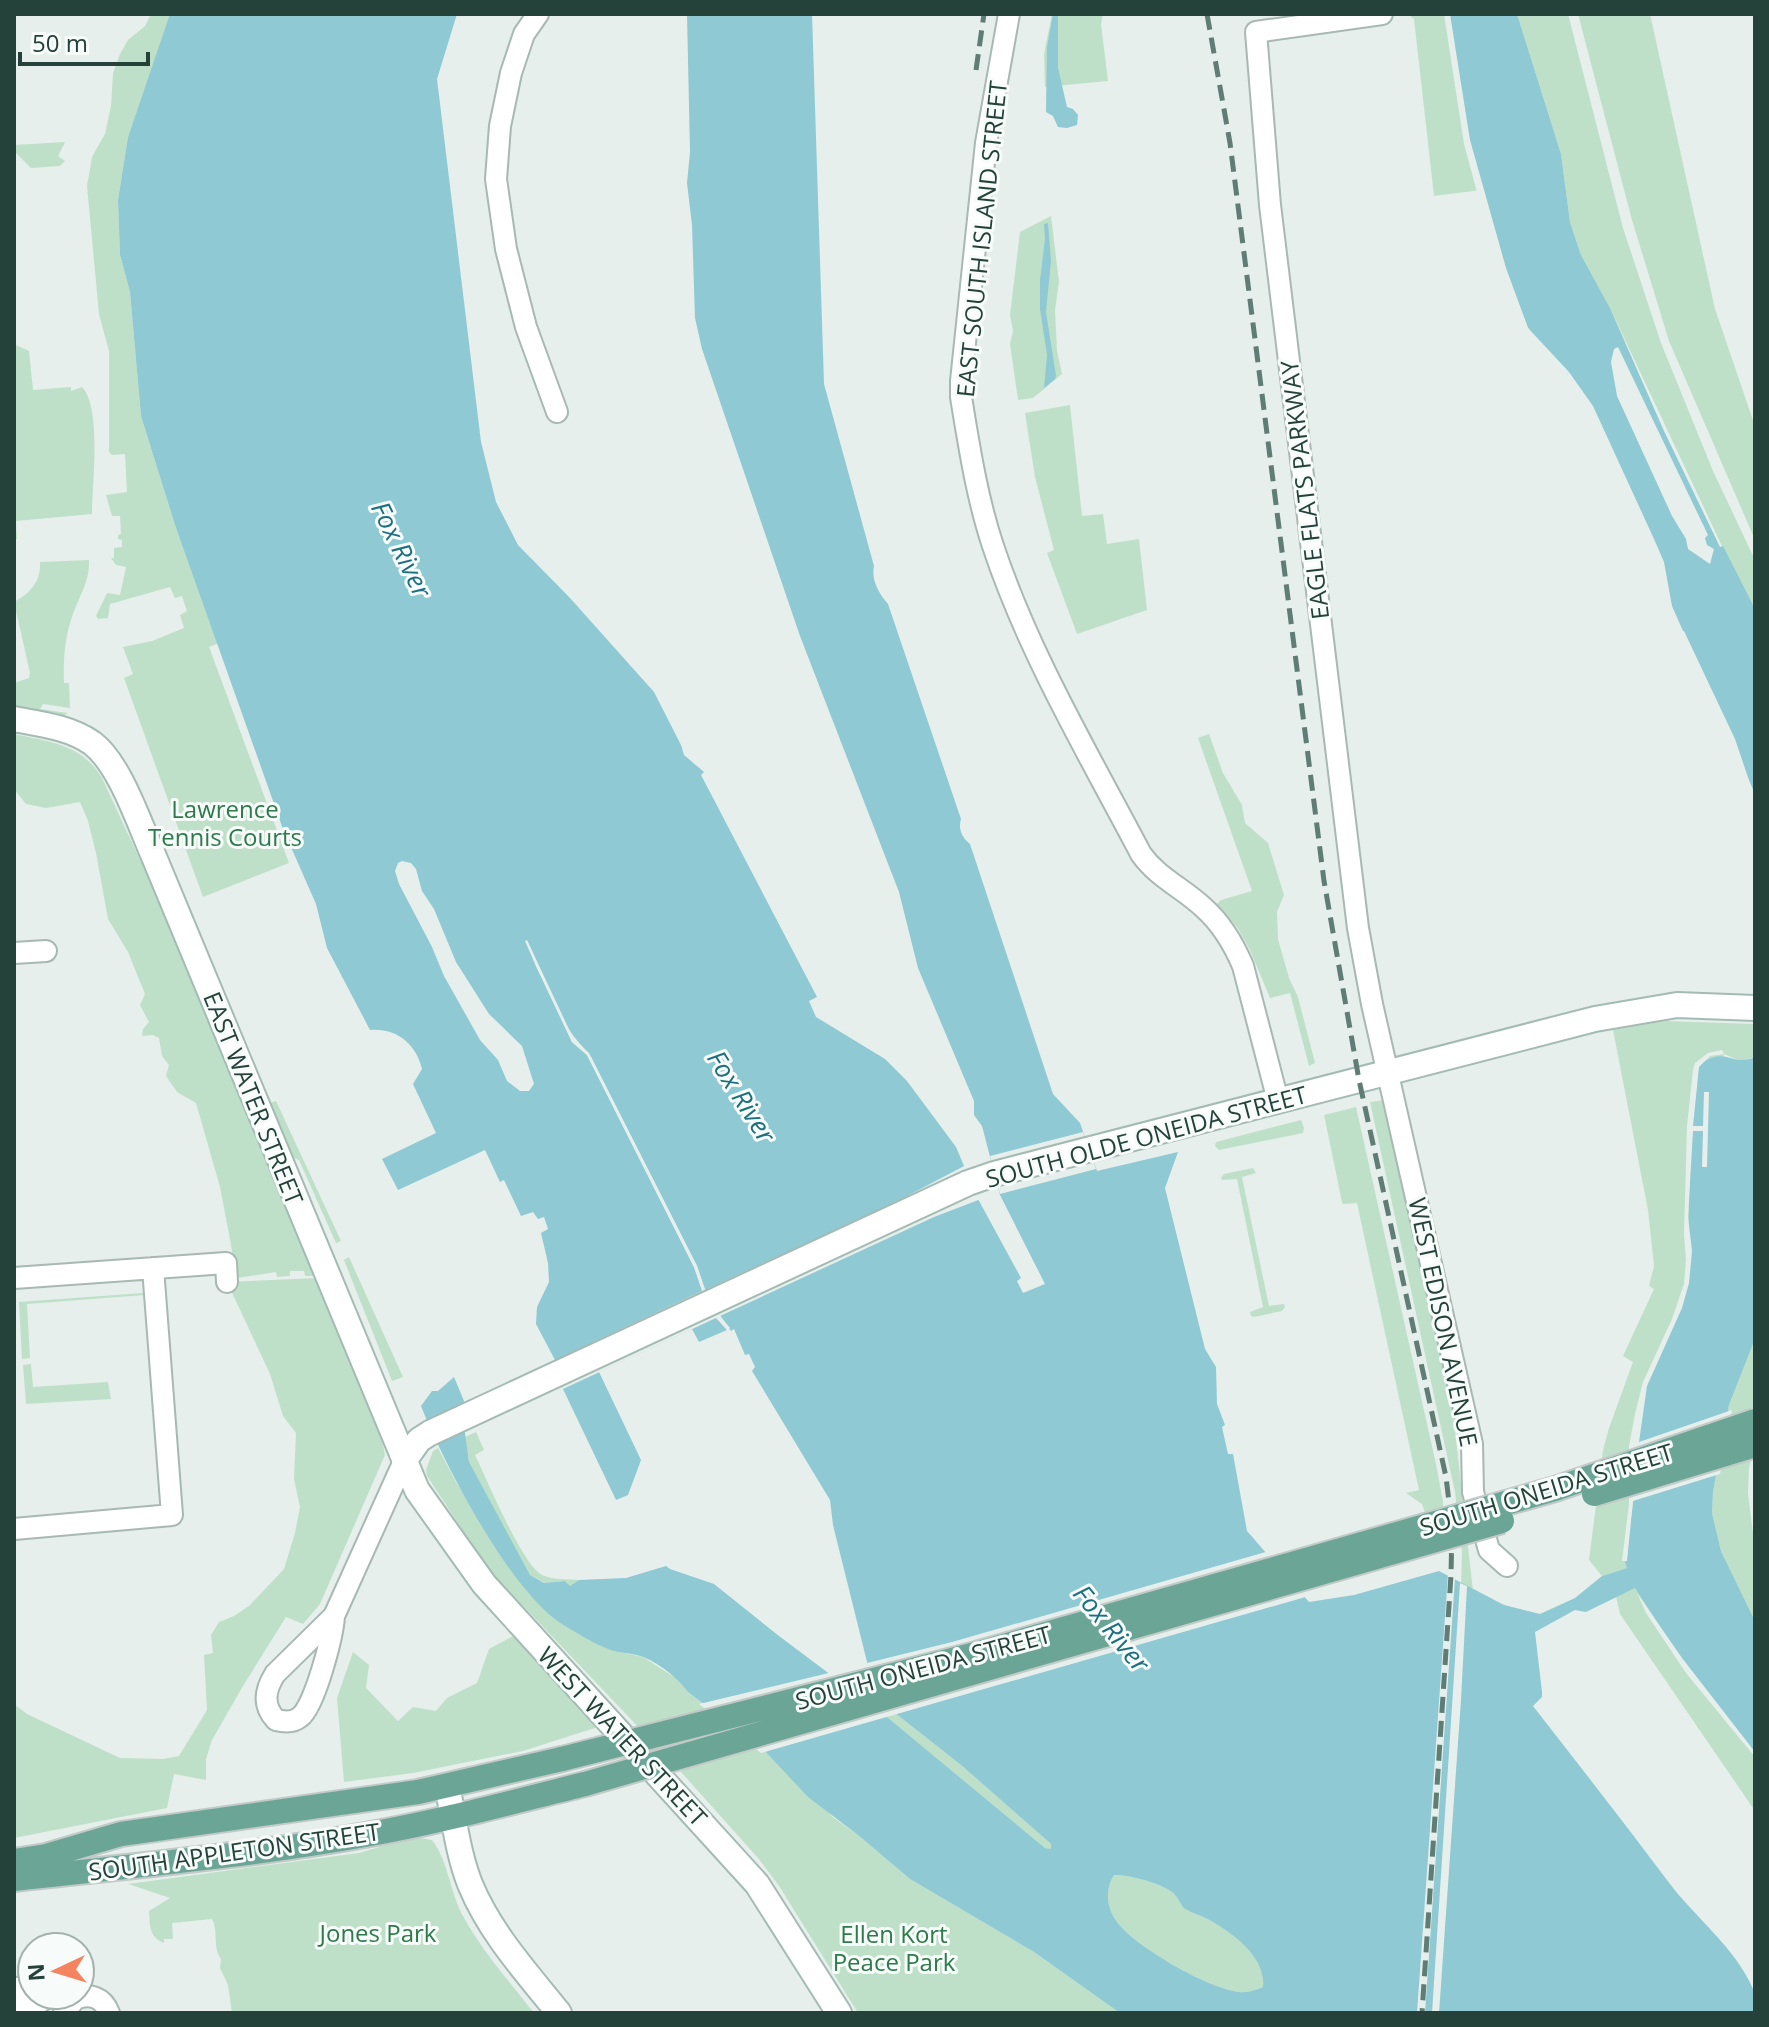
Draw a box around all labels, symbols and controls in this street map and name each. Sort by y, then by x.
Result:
scale bar [20,16,148,66]
text: 50 m [32,26,88,59]
street label: EAST SOUTH ISLAND STREET [948,79,1014,399]
street label: EAGLE FLATS PARKWAY [1272,358,1336,621]
water label: Fox River [363,495,441,605]
park label: Lawrence Tennis Courts [148,792,302,853]
street label: EAST WATER STREET [196,987,312,1209]
water label: Fox River [699,1043,785,1151]
street label: SOUTH OLDE ONEIDA STREET [982,1077,1310,1195]
street label: WEST EDISON AVENUE [1402,1195,1486,1449]
street label: SOUTH ONEIDA STREET [1415,1435,1677,1543]
water label: Fox River [1066,1577,1159,1681]
street label: SOUTH ONEIDA STREET [792,1617,1054,1717]
street label: WEST WATER STREET [531,1639,715,1833]
street label: SOUTH APPLETON STREET [86,1814,382,1888]
park label: Jones Park [318,1916,437,1949]
park label: Ellen Kort Peace Park [833,1917,956,1978]
north arrow [16,1931,96,2011]
text: N [19,1962,51,1982]

